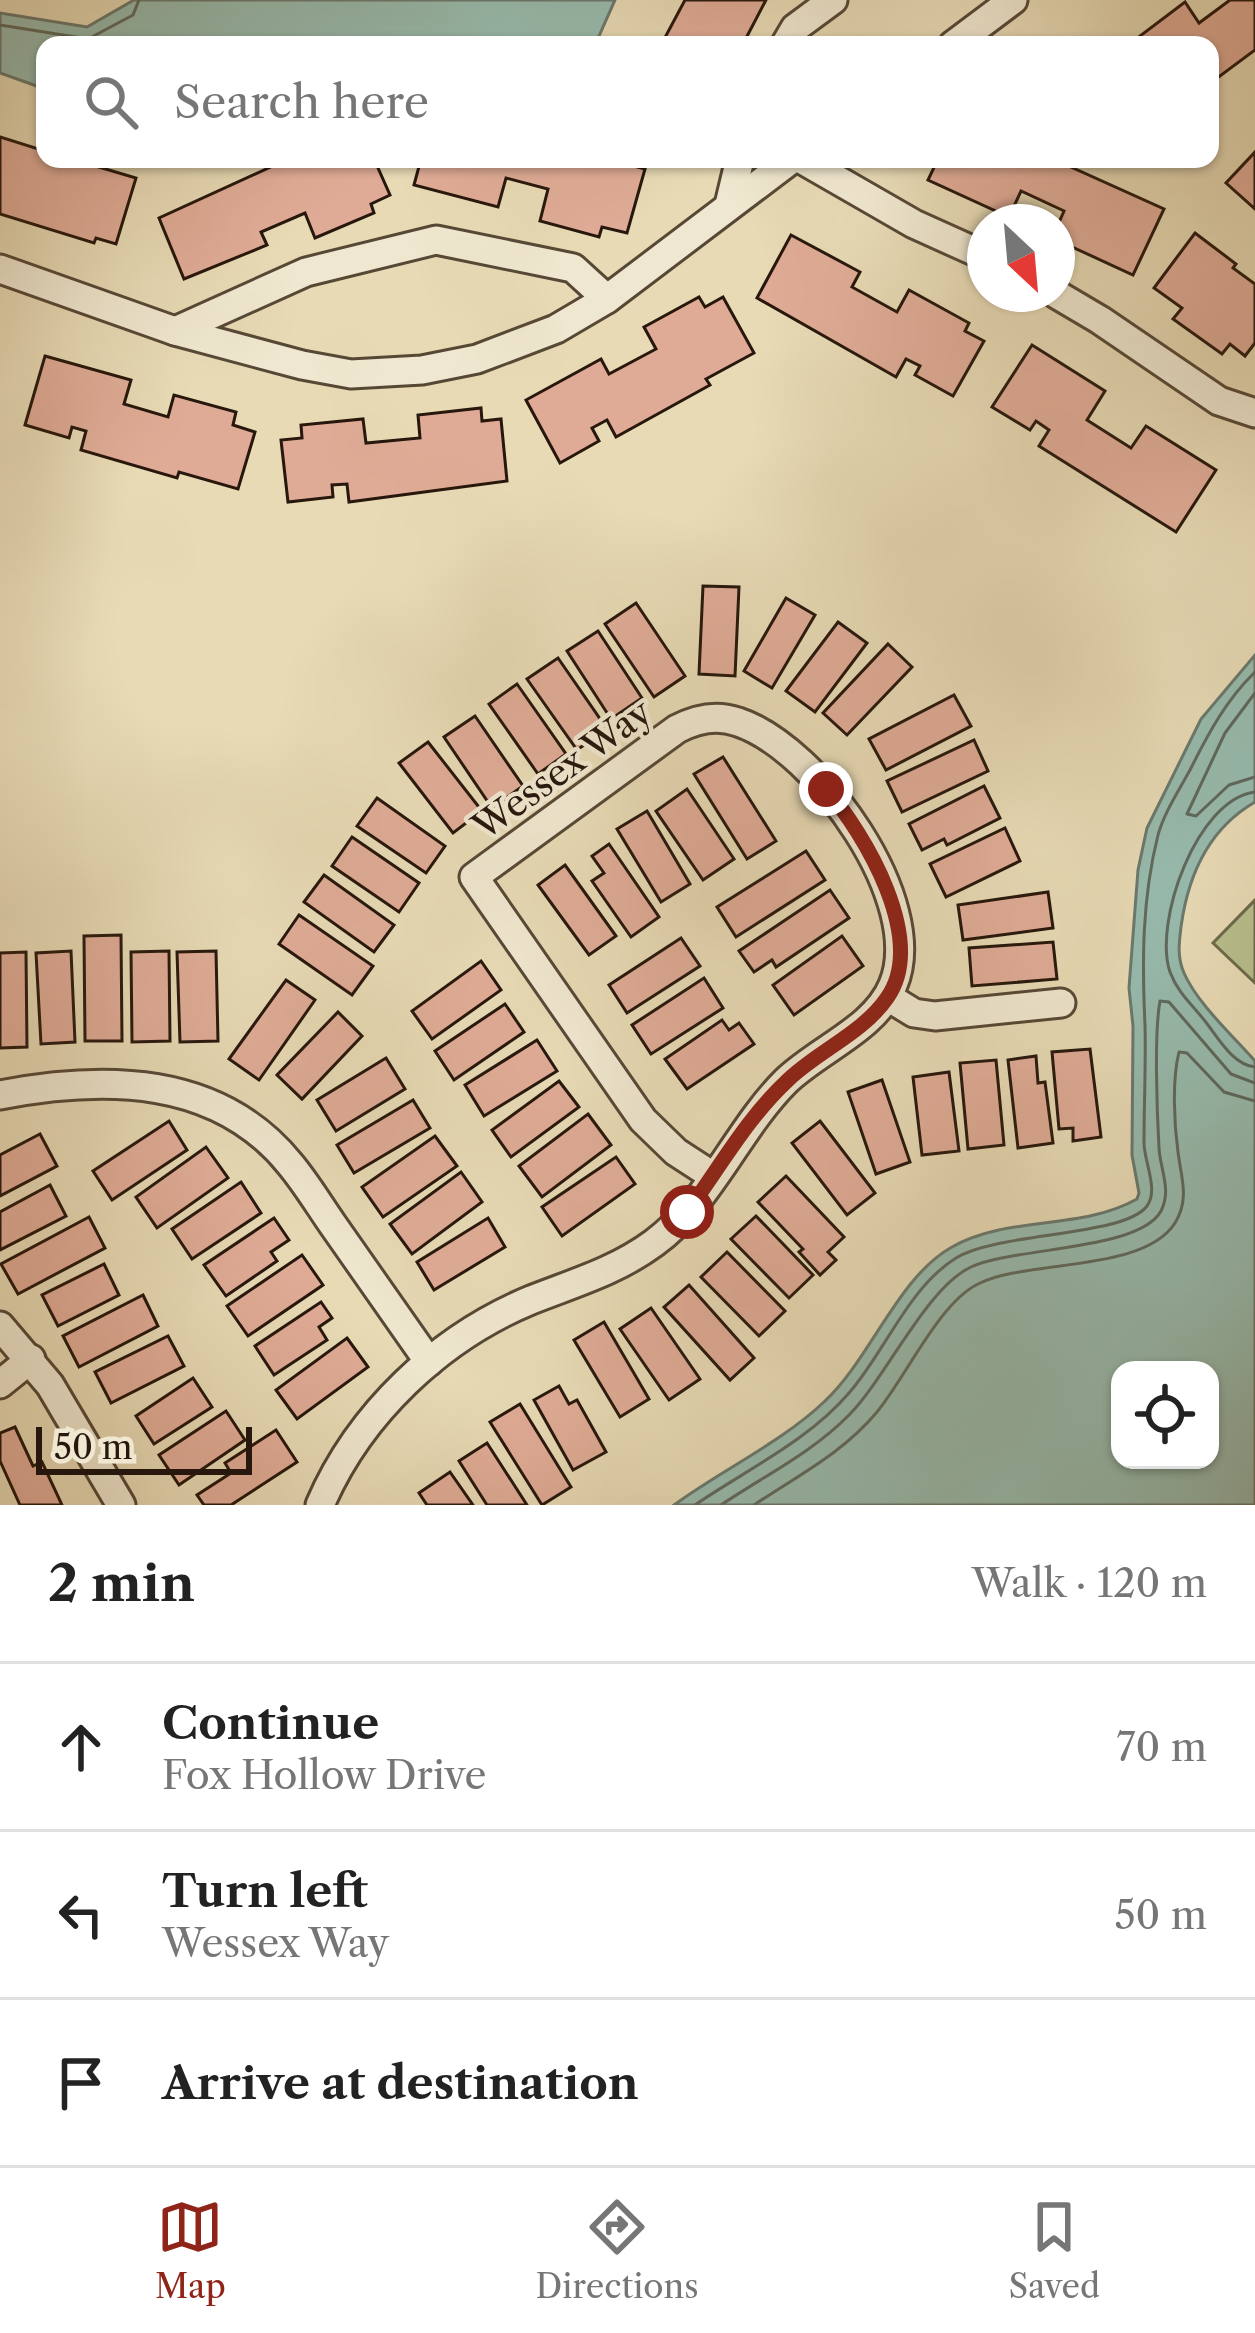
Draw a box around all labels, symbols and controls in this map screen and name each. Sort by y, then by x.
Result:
search box [36,36,1219,168]
icon: search [78,69,144,135]
text: Search here [174,74,429,130]
north arrow [967,204,1075,312]
street label: Wessex Way [463,689,661,849]
route end [799,762,853,816]
route start [660,1185,714,1239]
map controls [1111,1361,1219,1469]
button: locate [1111,1361,1219,1469]
scale bar [36,1421,252,1474]
text: 50 m [54,1427,132,1468]
text: 2 min [48,1552,195,1614]
text: Walk · 120 m [972,1559,1207,1607]
text: Continue [162,1695,379,1751]
icon: ahead [48,1714,114,1780]
text: 70 m [1116,1723,1207,1771]
text: Fox Hollow Drive [162,1751,486,1799]
text: Turn left [162,1863,368,1919]
icon: left [48,1882,114,1948]
text: 50 m [1114,1891,1207,1939]
text: Wessex Way [162,1919,389,1967]
icon: arrive [48,2050,114,2116]
text: Arrive at destination [162,2055,639,2111]
tab: Map [155,2194,226,2307]
tab: Directions [536,2194,699,2307]
tab: Saved [1008,2194,1100,2307]

